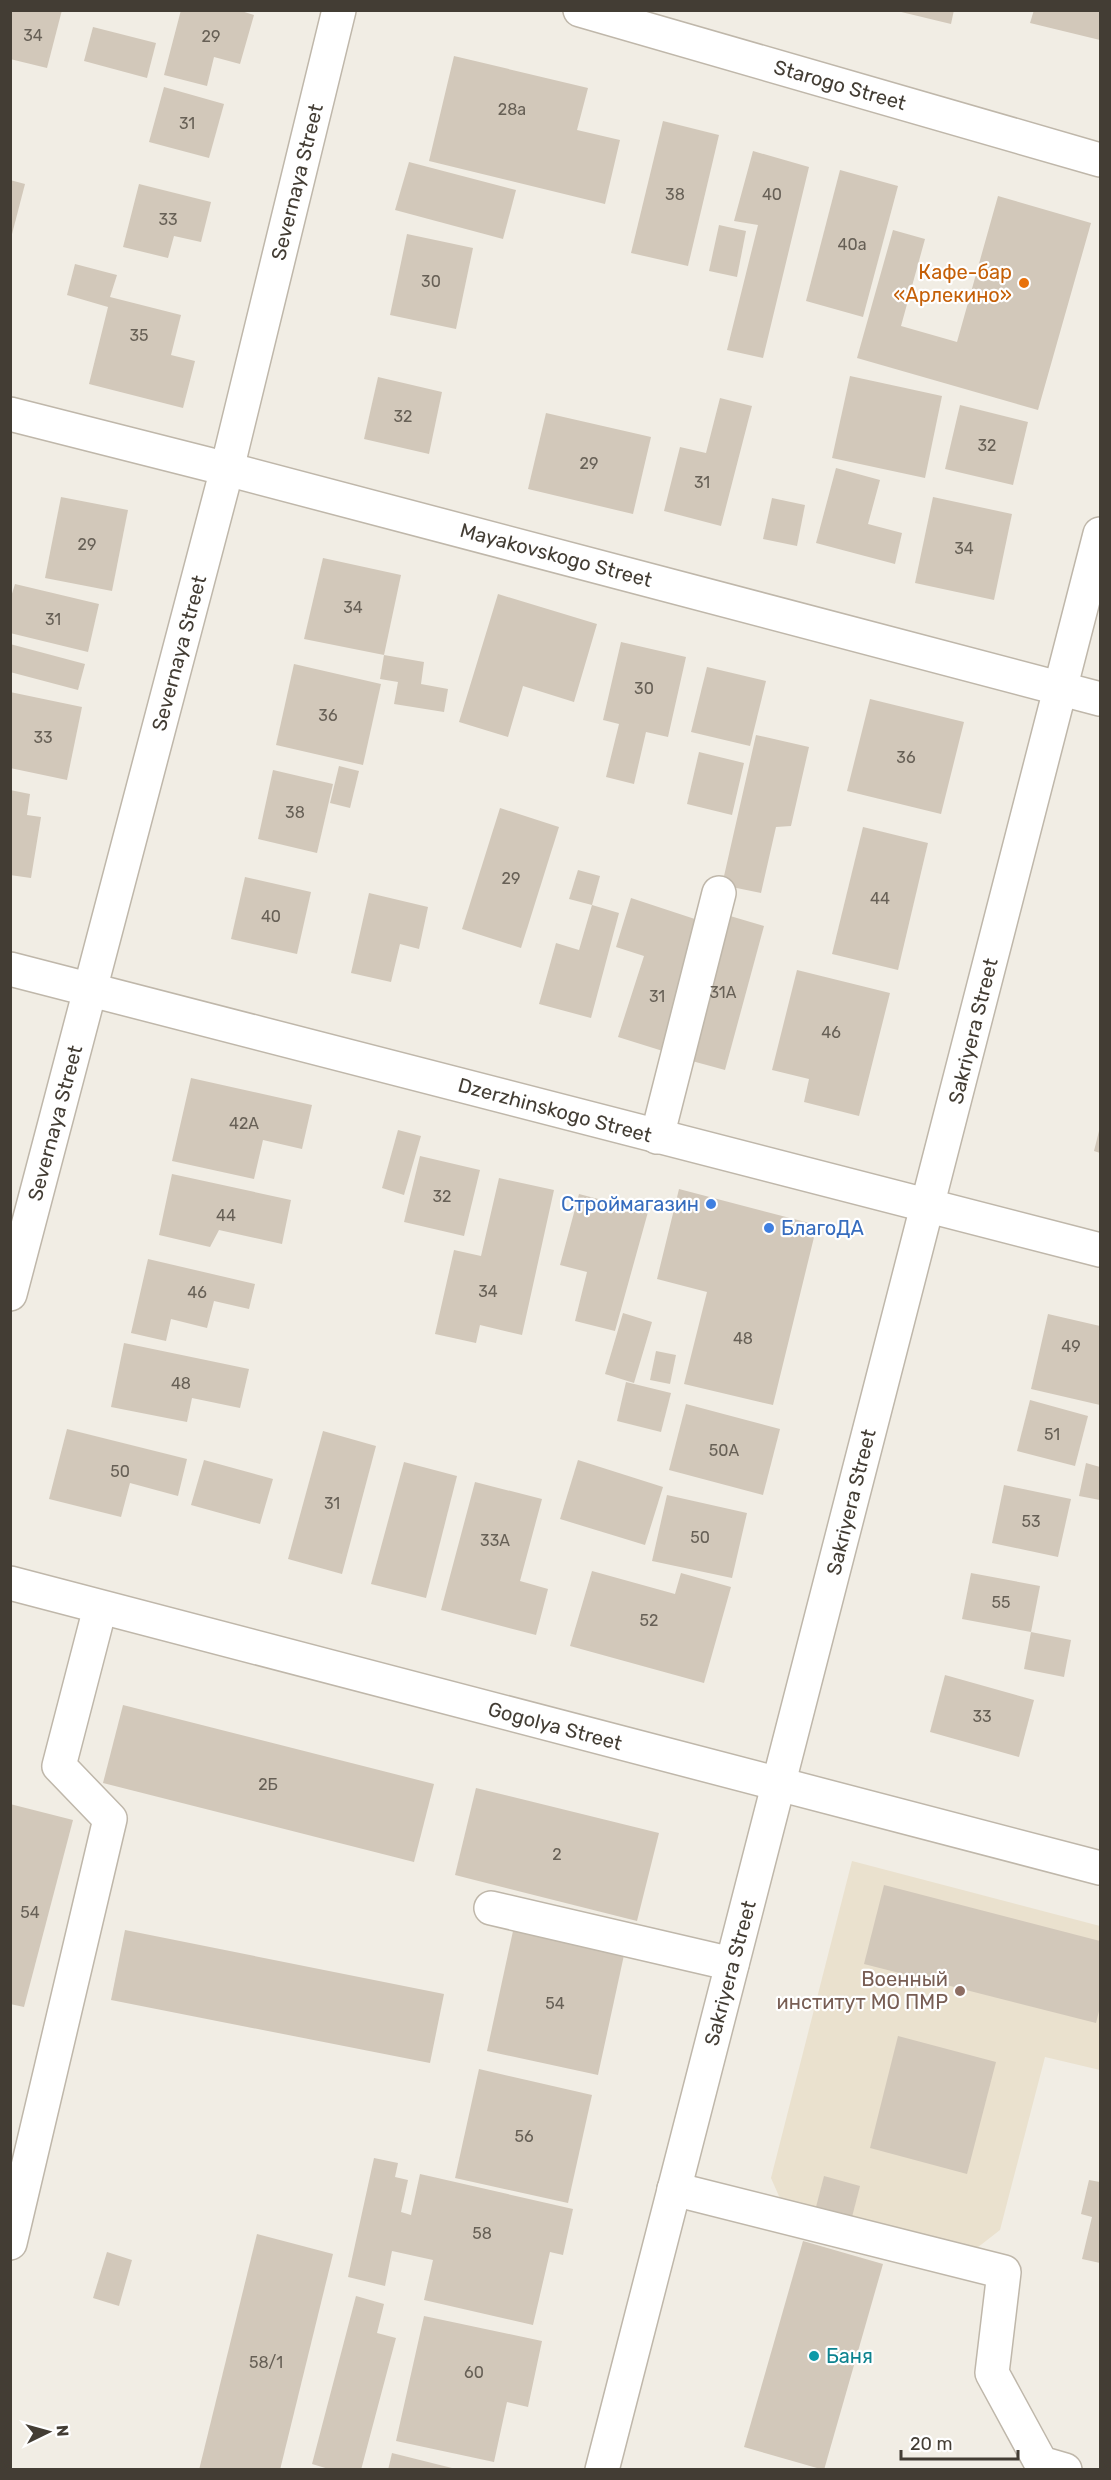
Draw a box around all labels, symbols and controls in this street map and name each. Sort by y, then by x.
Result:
house number: 34 [23,26,43,45]
house number: 29 [202,27,220,46]
street label: Starogo Street [771,55,909,115]
house number: 28а [498,100,526,119]
street label: Severnaya Street [266,101,328,263]
house number: 31 [179,114,195,133]
house number: 38 [665,185,685,204]
house number: 40 [762,185,782,204]
house number: 33 [158,210,178,229]
house number: 40а [838,235,866,254]
place label: Кафе-бар «Арлекино» [893,260,1012,307]
house number: 30 [421,272,441,291]
marker: Кафе-бар «Арлекино» [1017,276,1031,290]
house number: 35 [129,326,149,345]
house number: 32 [393,407,413,426]
house number: 32 [977,436,997,455]
house number: 29 [580,454,598,473]
house number: 31 [694,473,710,492]
street label: Mayakovskogo Street [457,518,655,592]
house number: 29 [78,535,96,554]
house number: 34 [954,539,974,558]
street label: Severnaya Street [147,572,211,733]
house number: 34 [343,598,363,617]
house number: 31 [45,610,61,629]
house number: 30 [634,679,654,698]
house number: 36 [318,706,338,725]
house number: 33 [33,728,53,747]
house number: 36 [896,748,916,767]
house number: 38 [285,803,305,822]
house number: 29 [502,869,520,888]
house number: 44 [870,889,890,908]
house number: 40 [261,907,281,926]
street label: Sakriyera Street [943,955,1003,1106]
house number: 31А [710,983,737,1002]
house number: 31 [649,987,665,1006]
house number: 46 [821,1023,841,1042]
street label: Severnaya Street [23,1042,87,1203]
street label: Dzerzhinskogo Street [455,1073,655,1147]
house number: 42А [229,1114,259,1133]
house number: 32 [432,1187,452,1206]
place label: Строймагазин [561,1192,699,1216]
marker: Строймагазин [704,1197,718,1211]
house number: 44 [216,1206,236,1225]
place label: БлагоДА [781,1216,864,1240]
marker: БлагоДА [762,1221,776,1235]
house number: 34 [478,1282,498,1301]
house number: 46 [187,1283,207,1302]
house number: 48 [733,1329,753,1348]
house number: 49 [1061,1337,1081,1356]
house number: 48 [171,1374,191,1393]
house number: 51 [1044,1425,1060,1444]
street label: Sakriyera Street [821,1426,881,1577]
house number: 50А [709,1441,739,1460]
house number: 50 [110,1462,130,1481]
house number: 31 [324,1494,340,1513]
house number: 53 [1021,1512,1041,1531]
house number: 50 [690,1528,710,1547]
house number: 33А [480,1531,510,1550]
house number: 55 [991,1593,1011,1612]
house number: 52 [640,1611,658,1630]
street label: Gogolya Street [485,1697,625,1755]
house number: 33 [972,1707,992,1726]
house number: 2Б [258,1775,278,1794]
house number: 2 [552,1845,562,1864]
street label: Sakriyera Street [699,1898,761,2048]
house number: 54 [20,1903,40,1922]
place label: Военный институт МО ПМР [777,1967,948,2014]
marker: Военный институт МО ПМР [953,1984,967,1998]
house number: 54 [545,1994,565,2013]
house number: 56 [514,2127,534,2146]
house number: 58 [472,2224,492,2243]
place label: Баня [826,2344,873,2368]
marker: Баня [807,2349,821,2363]
house number: 58/1 [249,2353,283,2372]
house number: 60 [464,2363,484,2382]
north arrow [18,2402,78,2462]
scale bar [901,2423,1018,2461]
text: N [52,2424,72,2437]
text: 20 m [910,2433,952,2455]

